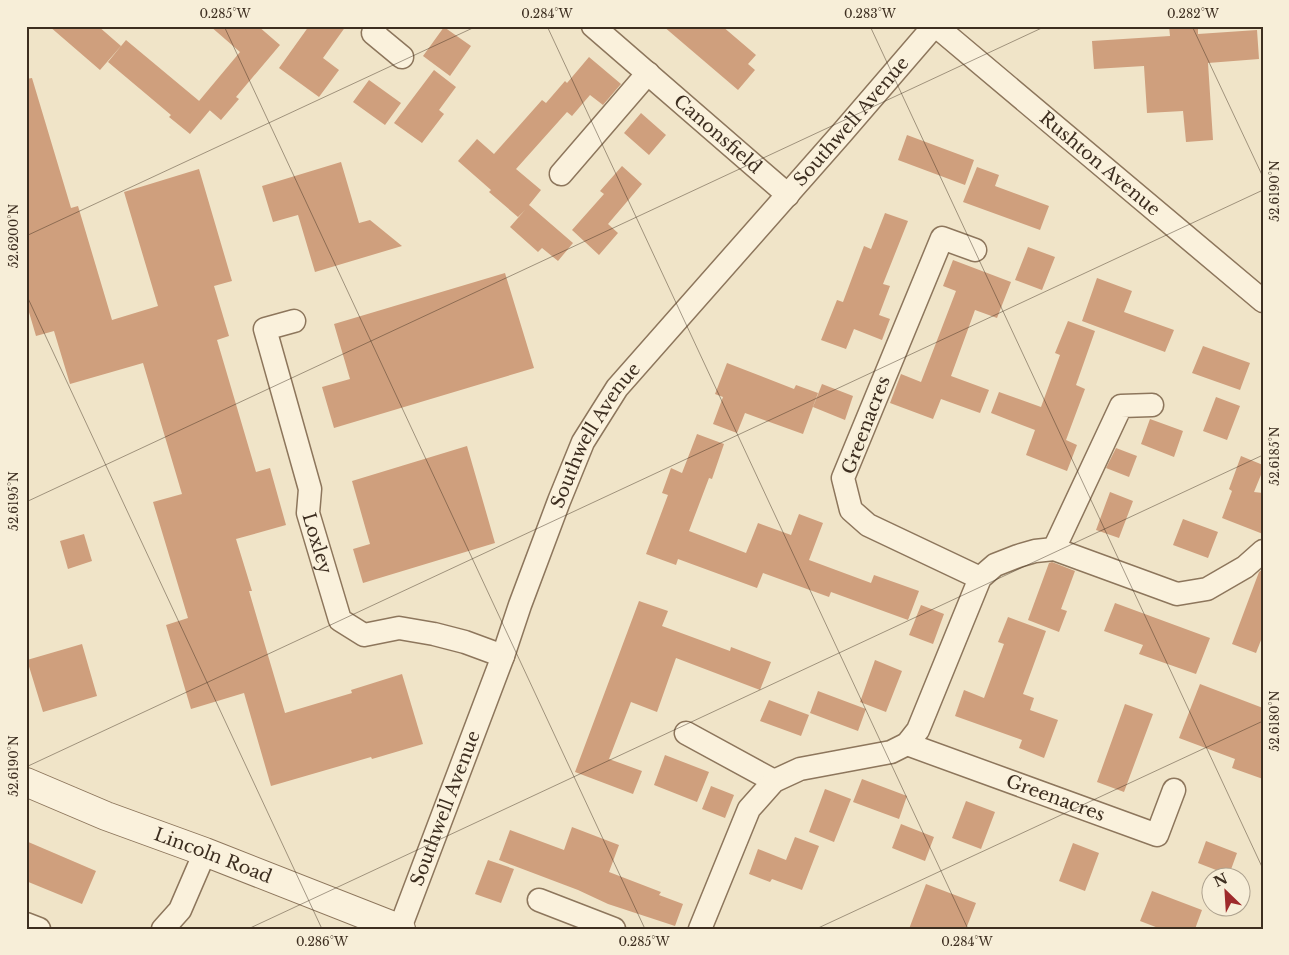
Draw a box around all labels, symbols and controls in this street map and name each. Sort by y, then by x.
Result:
text: 0.285°W [199,6,252,21]
text: 0.284°W [521,6,574,21]
text: 0.283°W [844,6,897,21]
text: 0.282°W [1167,6,1220,21]
street label: Southwell Avenue [789,52,914,191]
street label: Canonsfield [669,90,766,178]
street label: Rushton Avenue [1035,107,1165,221]
text: 52.6190°N [1267,160,1282,222]
text: 52.6200°N [6,204,21,268]
street label: Southwell Avenue [546,358,645,511]
street label: Greenacres [837,373,895,477]
text: 52.6185°N [1267,426,1282,486]
text: 52.6195°N [6,471,21,531]
street label: Loxley [298,510,337,577]
text: 52.6180°N [1267,690,1282,752]
street label: Southwell Avenue [406,728,485,889]
text: 52.6190°N [6,735,21,797]
street label: Greenacres [1003,770,1108,826]
street label: Lincoln Road [151,823,275,888]
north arrow [1202,868,1252,918]
text: N [1211,869,1230,891]
text: 0.286°W [296,934,349,949]
text: 0.285°W [618,934,671,949]
text: 0.284°W [941,934,994,949]

